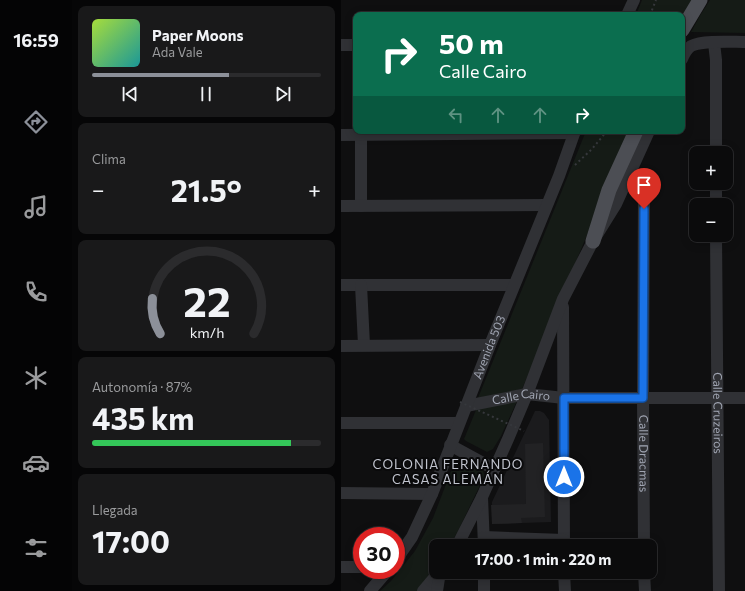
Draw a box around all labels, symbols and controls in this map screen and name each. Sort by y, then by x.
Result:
text: Paper Moons [152,26,243,44]
text: 50 m [439,26,504,60]
icon: right [373,28,425,80]
text: 16:59 [13,29,59,51]
text: Ada Vale [152,44,203,60]
text: Calle Cairo [439,60,527,82]
icon: previous [119,83,141,105]
icon: pause [195,83,217,105]
icon: next [272,83,294,105]
icon: left [445,104,467,126]
icon: ahead [487,104,509,126]
icon: ahead [529,104,551,126]
icon: right [571,104,593,126]
icon: directions [22,108,50,136]
map controls [689,146,733,242]
button: + [689,146,733,190]
text: Clima [92,151,126,167]
pin [627,168,661,209]
text: 21.5° [171,171,242,208]
icon: arrive [633,174,655,196]
text: − [92,176,105,203]
text: + [308,176,321,203]
icon: music [22,193,50,221]
button: − [689,198,733,242]
text: 22 [183,274,230,325]
icon: phone [22,278,50,306]
street label: Avenida 503 [470,313,507,381]
text: km/h [189,322,224,340]
icon: climate [22,364,50,392]
street label: Calle Cruzeiros [711,372,726,454]
text: Autonomía · 87% [92,379,192,395]
street label: Calle Cairo [491,386,551,407]
text: 435 km [92,399,195,436]
street label: Calle Dracmas [637,415,652,492]
icon: car [22,449,50,477]
district label: COLONIA FERNANDO CASAS ALEMÁN [373,456,523,487]
position arrow [543,456,585,498]
text: Llegada [92,502,138,518]
text: 17:00 [92,522,170,559]
speed limit sign: 30 [353,527,405,579]
icon: filters [22,534,50,562]
text: 17:00 · 1 min · 220 m [475,550,611,568]

